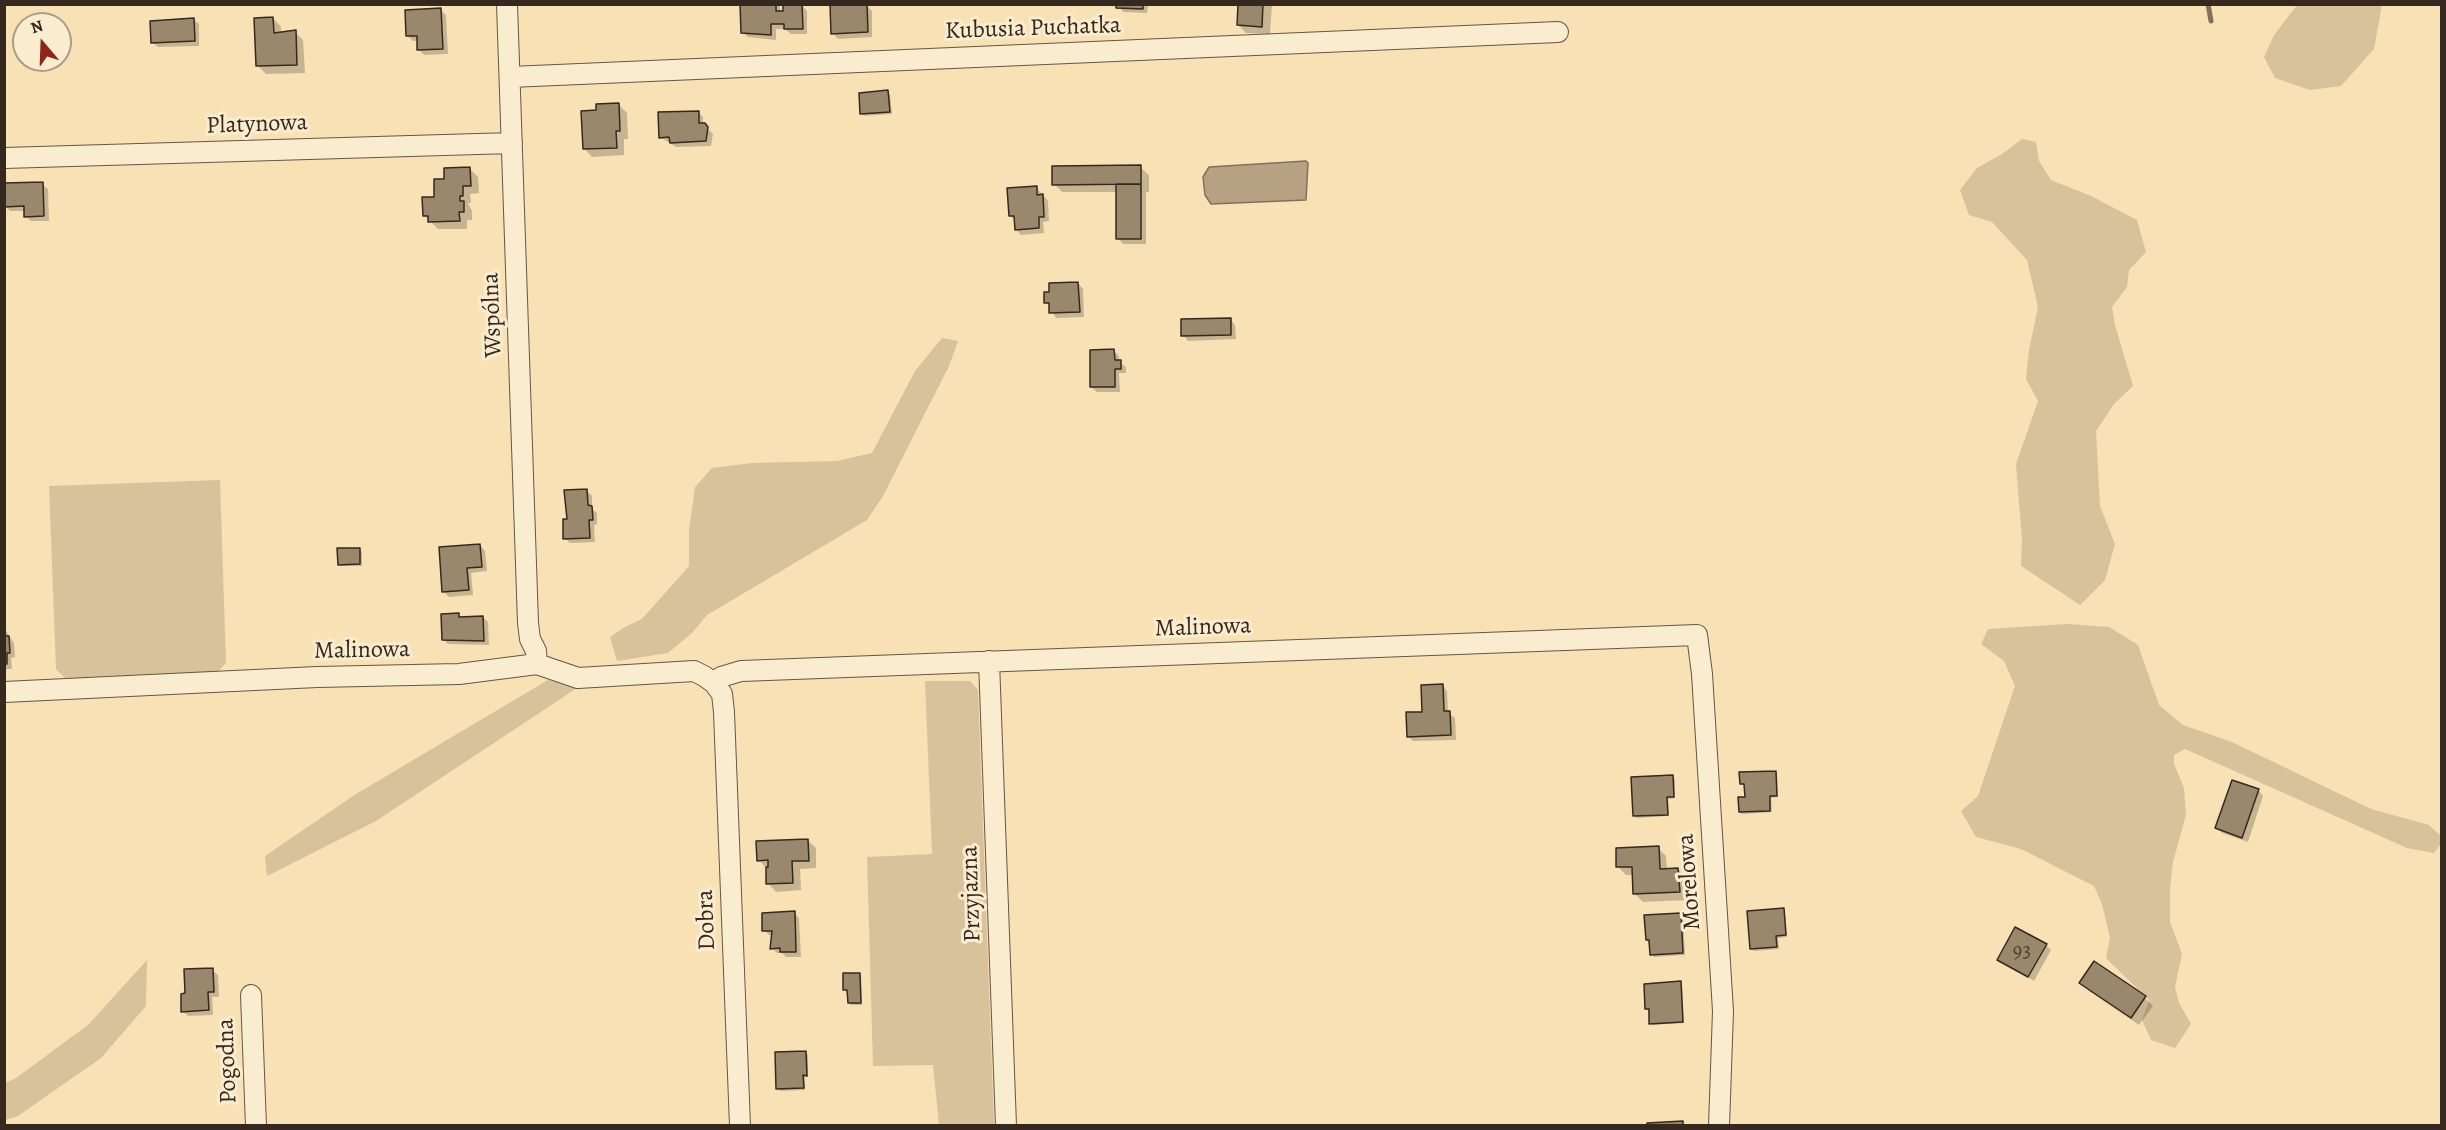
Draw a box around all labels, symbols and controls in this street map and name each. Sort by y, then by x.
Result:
north arrow [12,12,72,72]
street label: Kubusia Puchatka [945,12,1121,46]
text: N [28,15,46,39]
street label: Platynowa [206,109,308,141]
street label: Wspólna [477,272,509,358]
street label: Malinowa [1154,612,1252,644]
street label: Malinowa [314,636,410,666]
street label: Morelowa [1672,833,1708,931]
street label: Przyjazna [956,845,988,943]
street label: Dobra [692,889,722,951]
house number: 93 [2013,939,2031,965]
street label: Pogodna [212,1018,244,1104]

